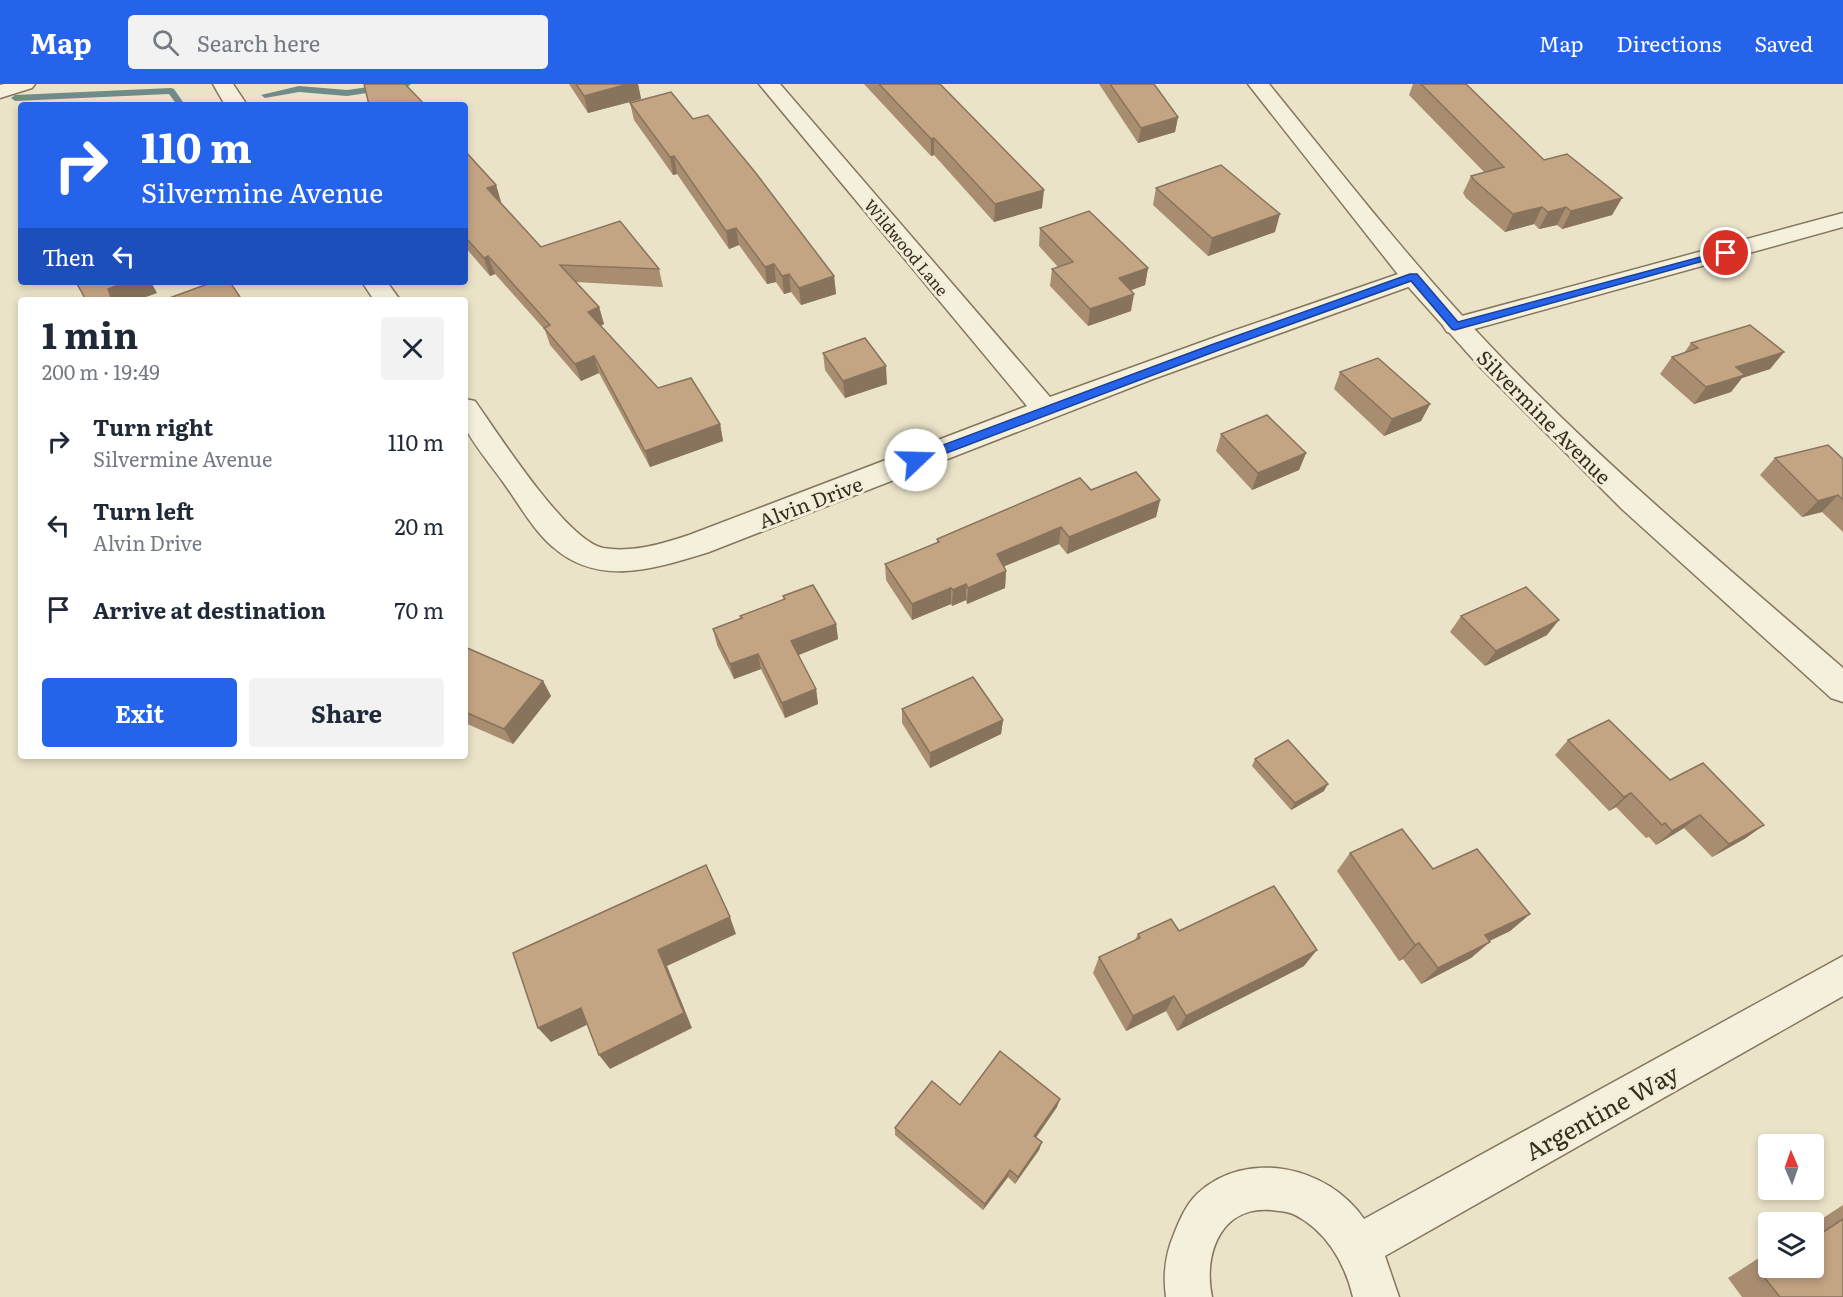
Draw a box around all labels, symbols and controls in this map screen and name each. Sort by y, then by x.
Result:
search box [128,15,548,69]
text: Map [30,21,92,63]
icon: search [149,26,182,59]
text: Search here [197,26,320,59]
text: Map [1539,27,1584,58]
text: Directions [1617,27,1722,58]
text: Saved [1755,27,1813,58]
text: 110 m [141,114,252,176]
icon: right [42,126,120,204]
text: Silvermine Avenue [141,171,383,211]
street label: Wildwood Lane [859,193,955,301]
pin [1700,227,1751,278]
icon: arrive [1709,236,1742,269]
text: Then [42,240,95,273]
icon: left [107,240,140,273]
text: 1 min [42,307,138,360]
button: close [381,317,444,380]
street label: Silvermine Avenue [1471,342,1619,490]
text: 200 m · 19:49 [42,356,160,386]
text: Turn right [93,410,213,443]
icon: right [42,425,75,458]
text: 110 m [388,425,444,458]
position arrow [884,428,948,492]
text: Silvermine Avenue [93,443,272,473]
street label: Alvin Drive [754,467,866,535]
text: Turn left [93,494,194,527]
icon: left [42,509,75,542]
text: 20 m [394,509,444,542]
text: Alvin Drive [93,527,202,557]
icon: arrive [42,593,75,626]
text: Arrive at destination [93,593,326,626]
text: 70 m [394,593,444,626]
button: Exit [42,678,237,747]
button: Share [249,678,444,747]
street label: Argentine Way [1518,1054,1684,1168]
north arrow [1758,1134,1824,1200]
map controls [1758,1134,1824,1278]
button: layers [1758,1212,1824,1278]

